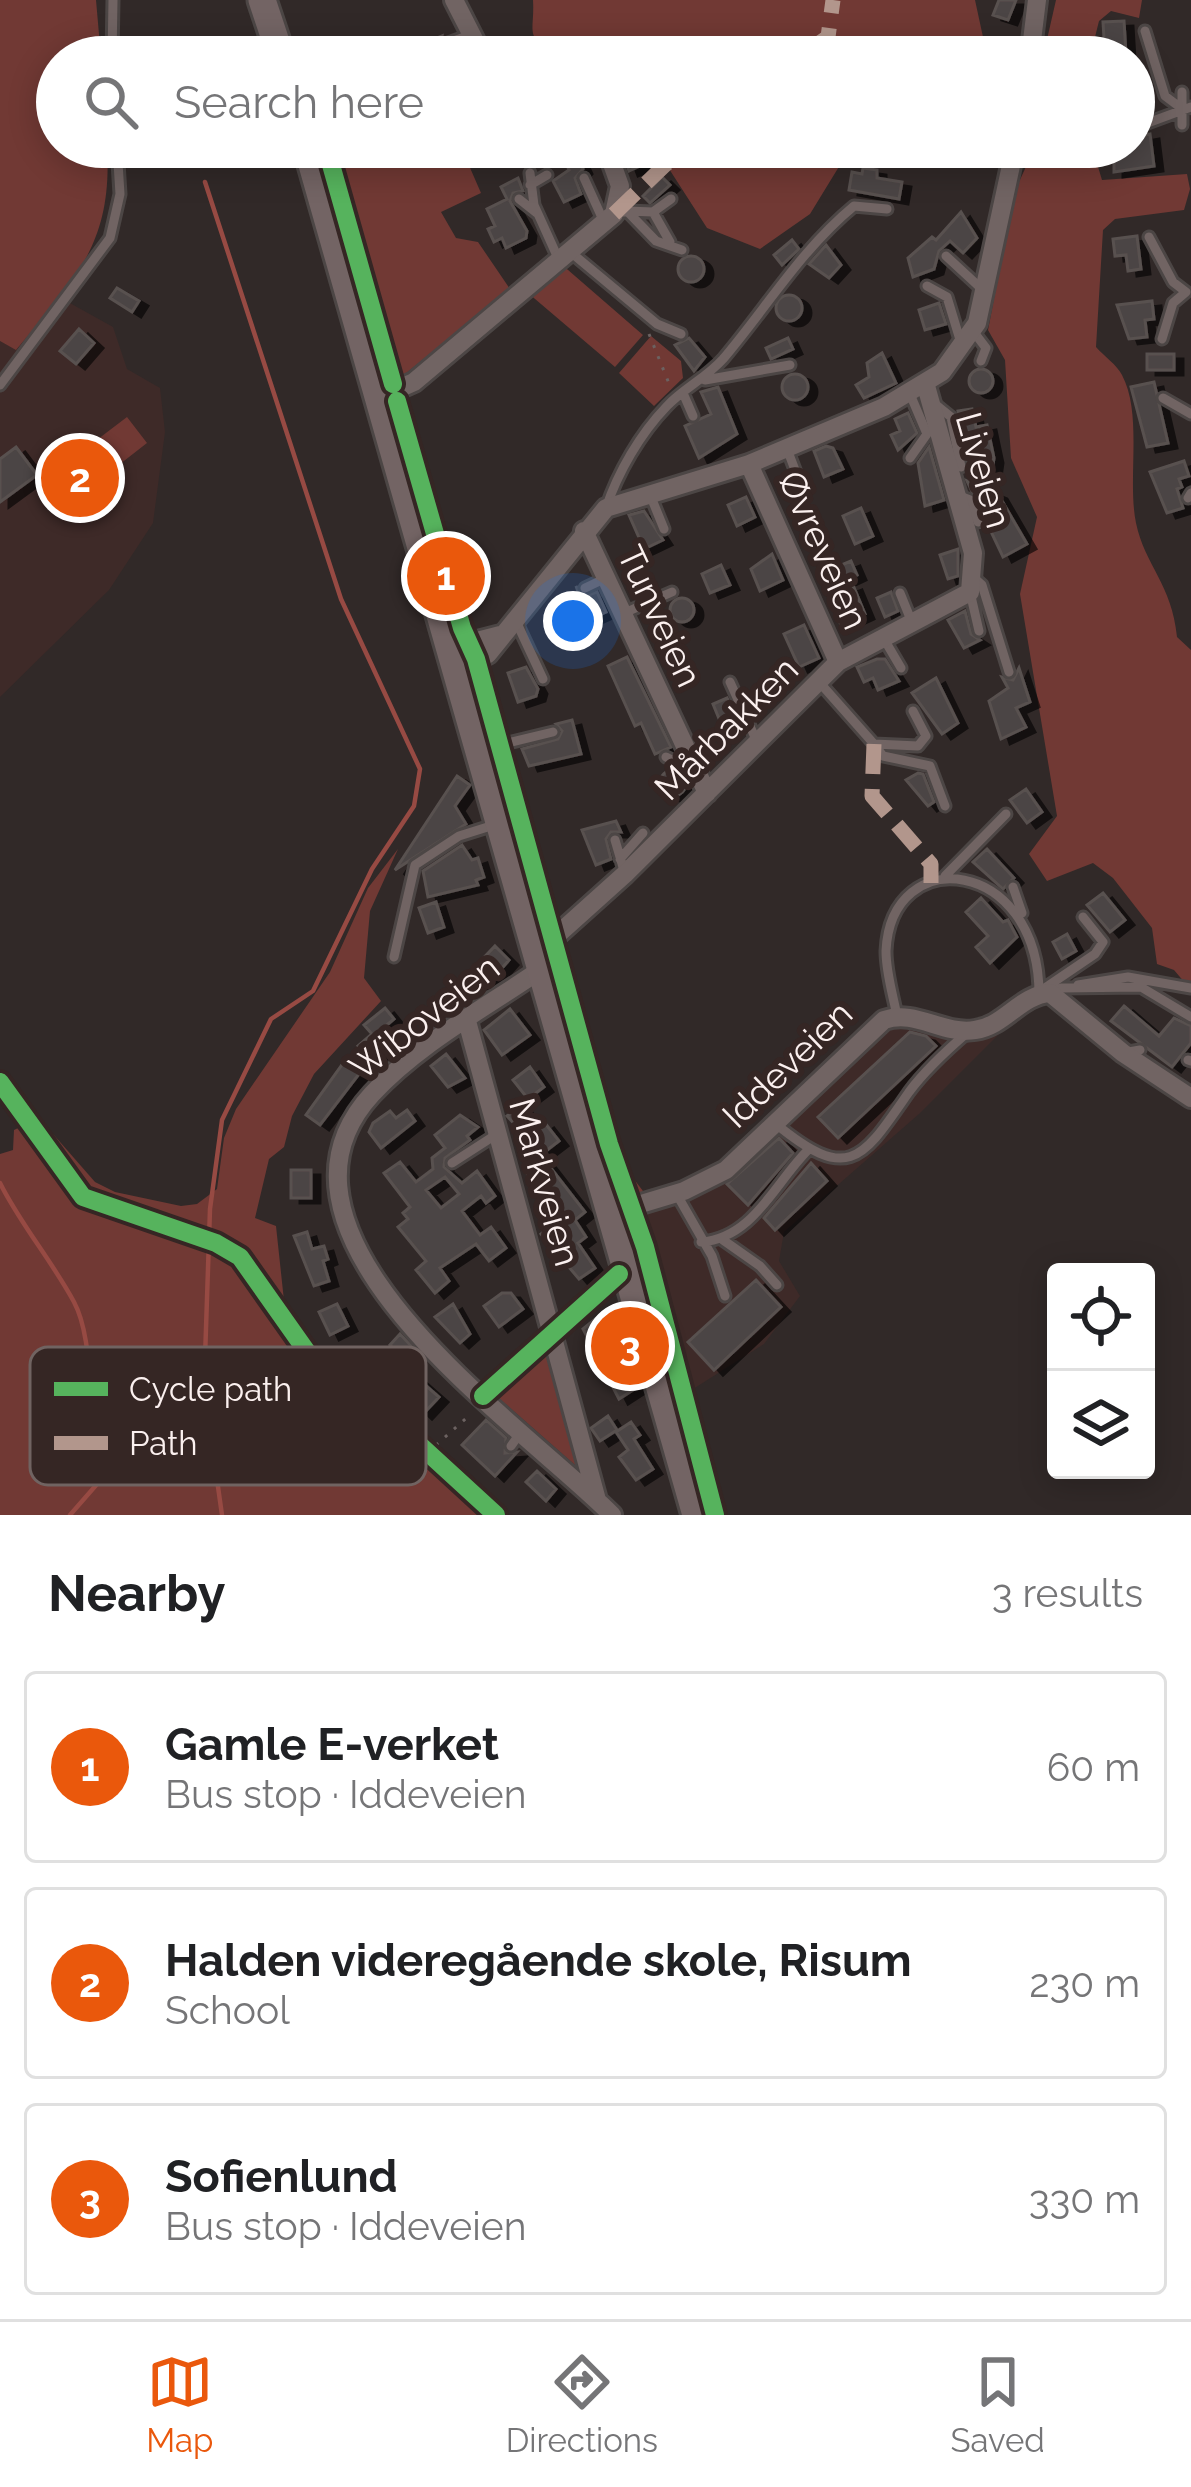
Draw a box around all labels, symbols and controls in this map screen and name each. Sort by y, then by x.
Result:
search box [36,36,1155,168]
icon: search [78,69,144,135]
text: Search here [174,76,424,129]
street label: Liveien [947,407,1021,533]
pin: 2 [41,433,119,523]
street label: Øvreveien [771,464,877,636]
pin: 1 [407,531,485,621]
street label: Tunveien [609,539,711,693]
your location [543,591,603,651]
street label: Mårbakken [646,648,806,808]
street label: Wiboveien [341,946,507,1088]
street label: Iddeveien [714,992,860,1136]
street label: Markveien [501,1093,589,1271]
map controls [1047,1263,1155,1479]
button: locate [1047,1263,1155,1371]
pin: 3 [591,1301,669,1391]
legend [30,1347,426,1485]
text: Cycle path [129,1370,292,1409]
button: layers [1047,1371,1155,1479]
text: Path [129,1424,198,1463]
text: Nearby [48,1563,225,1623]
text: 3 results [992,1570,1143,1616]
text: Gamle E-verket [165,1718,499,1771]
text: 1 [80,1744,100,1790]
text: 60 m [1047,1744,1140,1790]
text: Bus stop · Iddeveien [165,1771,526,1817]
text: Halden videregående skole, Risum [165,1934,912,1987]
text: 2 [79,1960,101,2006]
text: 230 m [1029,1960,1140,2006]
text: School [165,1987,290,2033]
text: Sofienlund [165,2150,398,2203]
text: 3 [79,2176,101,2222]
text: 330 m [1029,2176,1140,2222]
text: Bus stop · Iddeveien [165,2203,526,2249]
tab: Map [146,2349,213,2460]
tab: Directions [506,2349,658,2460]
tab: Saved [950,2349,1045,2460]

